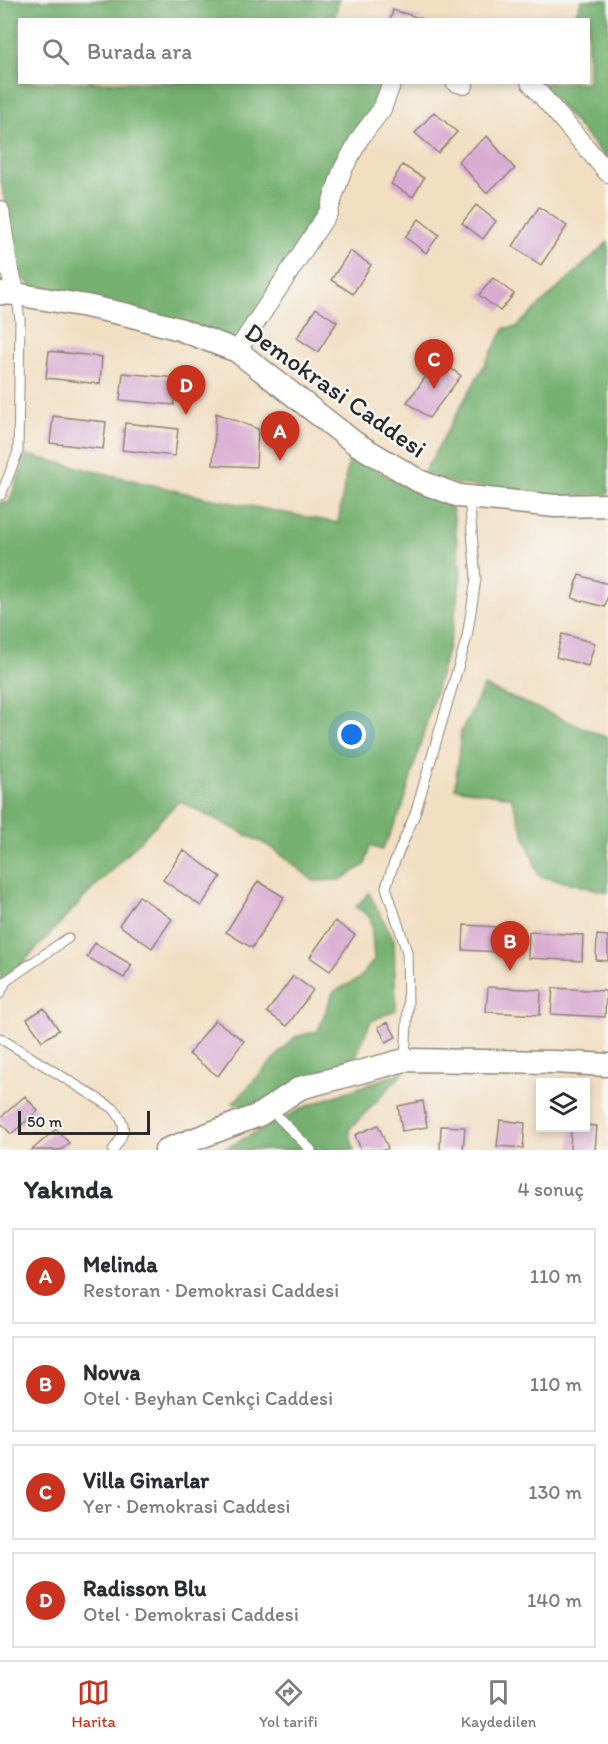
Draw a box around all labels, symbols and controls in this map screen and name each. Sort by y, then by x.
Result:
search box [18,18,590,84]
icon: search [39,35,72,68]
text: Burada ara [87,38,192,65]
street label: Demokrasi Caddesi [239,316,433,464]
pin: C [414,340,454,389]
pin: D [166,366,206,415]
pin: A [260,412,300,461]
your location [337,720,366,749]
pin: B [490,922,530,971]
map controls [536,1078,590,1132]
button: layers [536,1078,590,1132]
scale bar [18,1108,150,1136]
text: 50 m [27,1112,62,1131]
text: Yakında [24,1173,113,1205]
text: 4 sonuç [517,1177,584,1201]
text: Melinda [83,1251,158,1278]
text: A [39,1264,52,1288]
text: 110 m [530,1264,582,1288]
text: Restoran · Demokrasi Caddesi [83,1278,339,1302]
text: Novva [83,1359,140,1386]
text: B [39,1372,52,1396]
text: 110 m [530,1372,582,1396]
text: Otel · Beyhan Cenkçi Caddesi [83,1386,333,1410]
text: Villa Ginarlar [83,1467,209,1494]
text: C [39,1480,52,1504]
text: 130 m [528,1480,582,1504]
text: Yer · Demokrasi Caddesi [83,1494,290,1518]
text: Radisson Blu [83,1575,206,1602]
text: D [39,1588,52,1612]
text: 140 m [527,1588,582,1612]
text: Otel · Demokrasi Caddesi [83,1602,299,1626]
tab: Harita [72,1676,116,1731]
tab: Yol tarifi [259,1676,318,1731]
tab: Kaydedilen [461,1676,536,1731]

